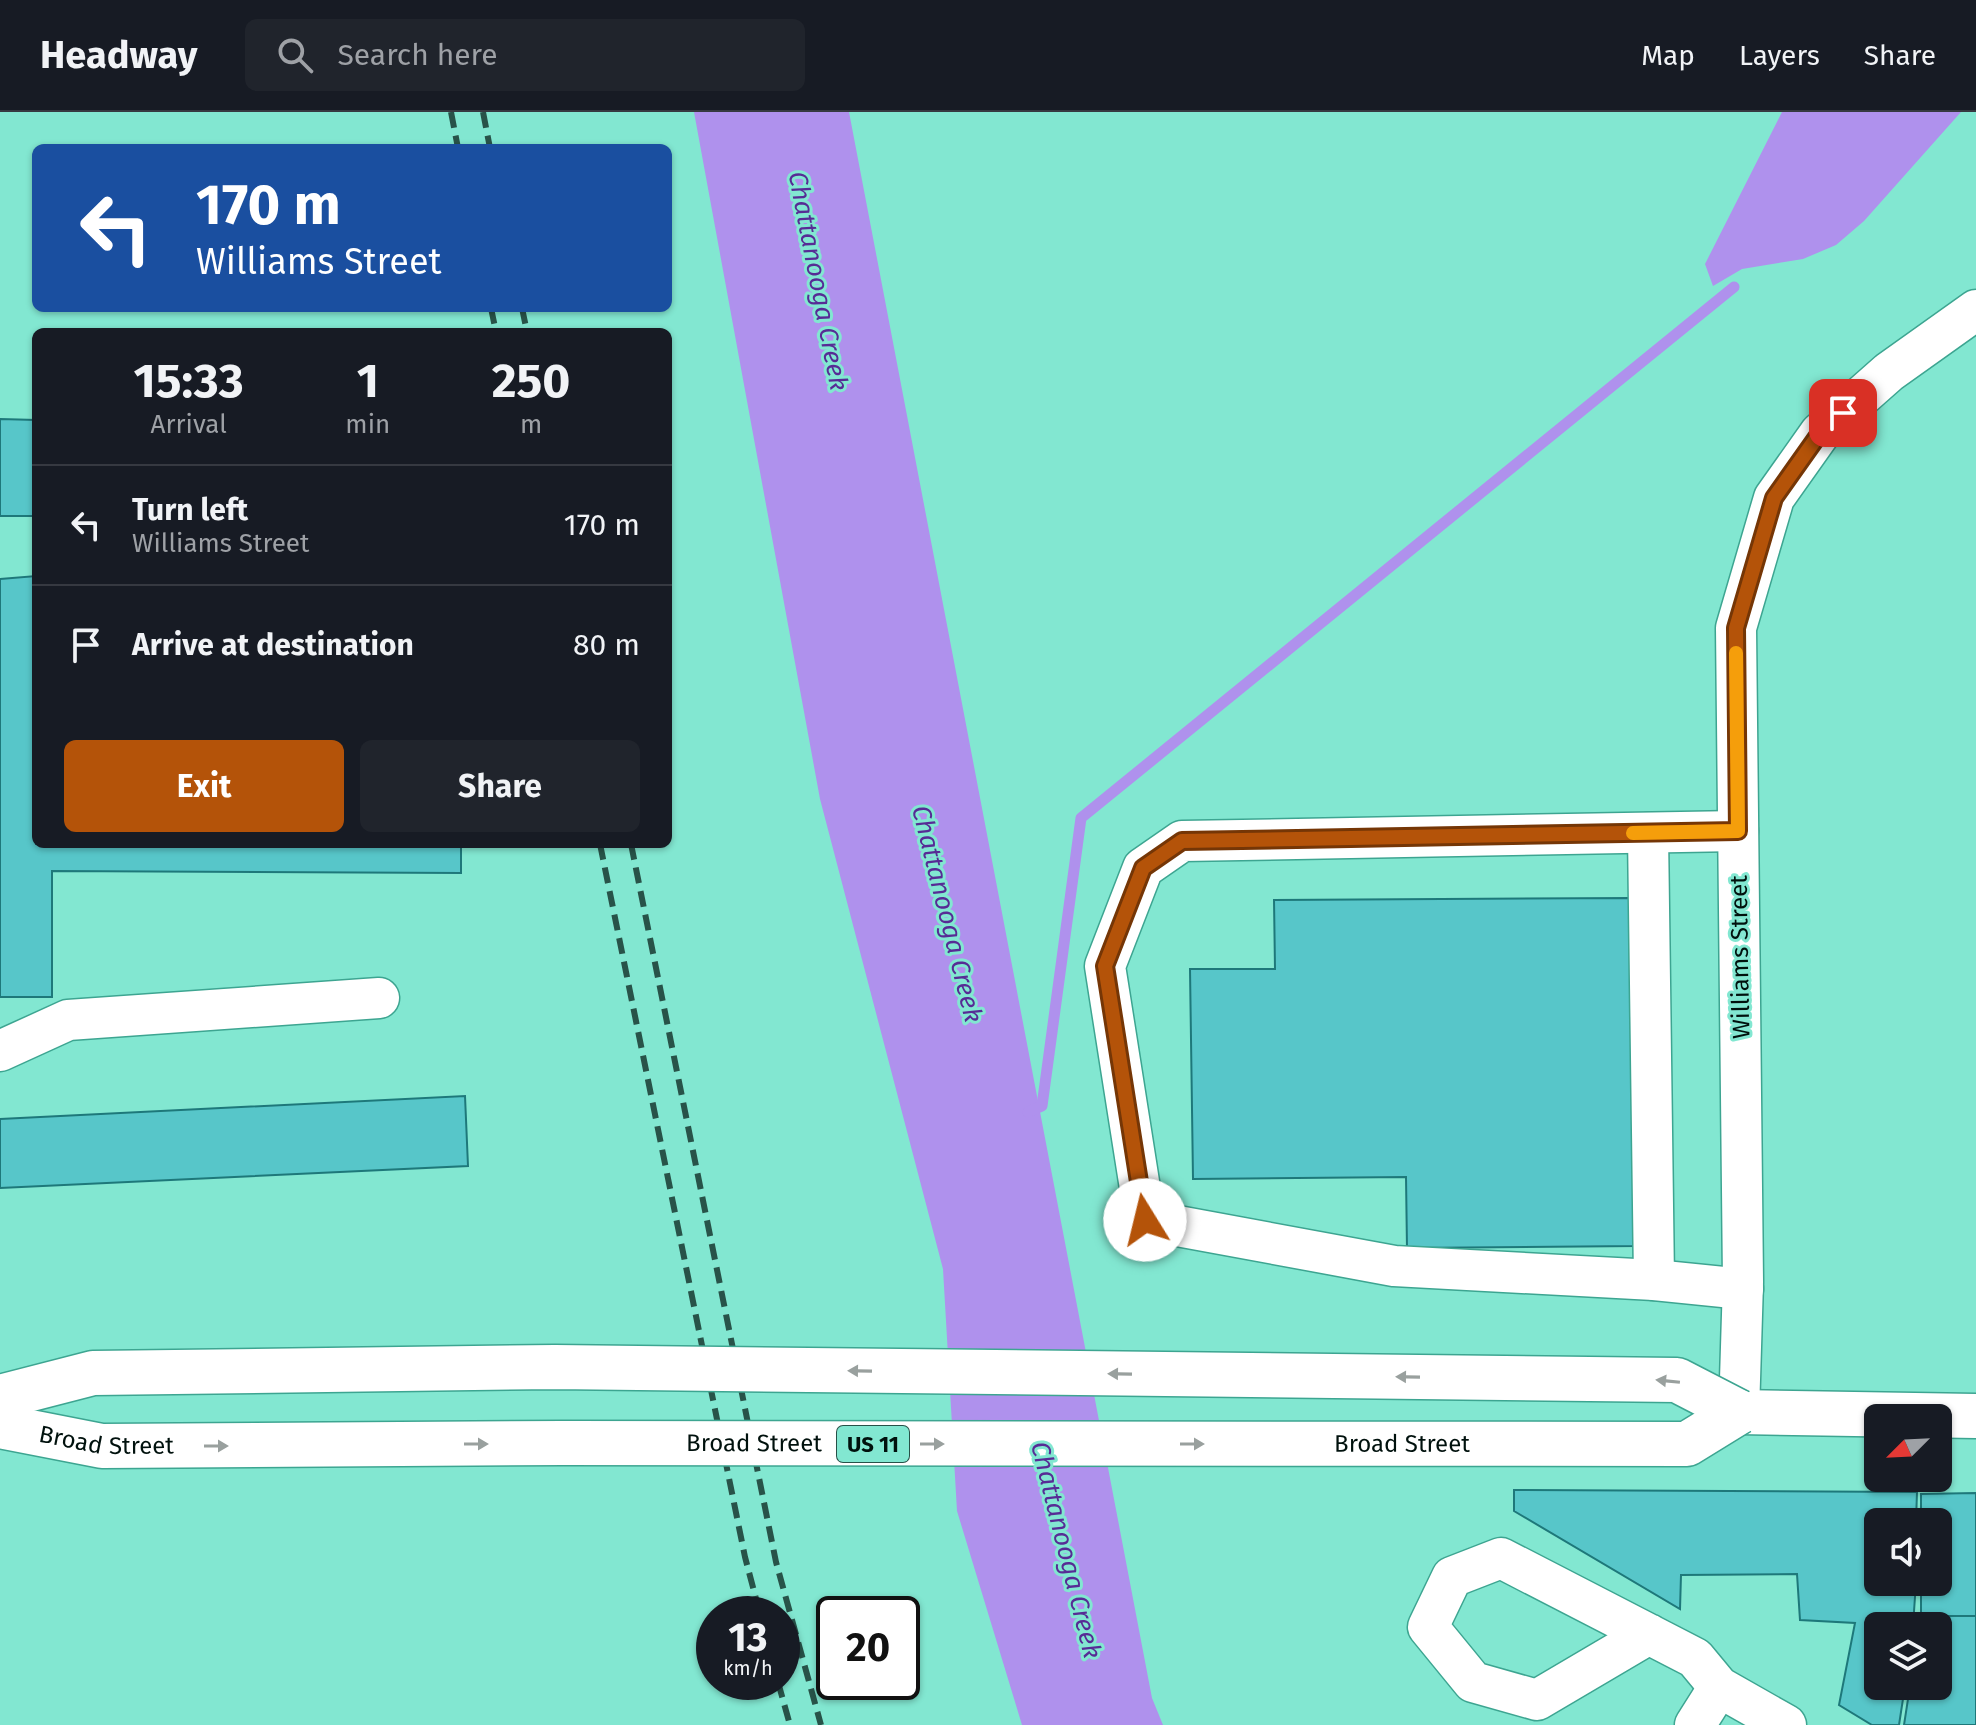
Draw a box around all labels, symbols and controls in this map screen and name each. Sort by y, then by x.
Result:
search box [245,19,805,91]
text: Headway [40,32,197,78]
icon: search [273,33,317,77]
text: Search here [337,37,498,73]
text: Map [1641,39,1695,72]
text: Layers [1739,39,1820,72]
text: Share [1864,39,1936,72]
water label: Chattanooga Creek [782,169,854,393]
text: 170 m [196,172,341,239]
icon: left [64,176,168,280]
text: Williams Street [196,240,442,284]
text: 15:33 [134,352,244,410]
text: 1 [357,352,379,410]
text: 250 [492,352,570,410]
pin [1809,379,1877,447]
icon: arrive [1821,391,1865,435]
text: Arrival [151,409,227,440]
text: min [345,409,390,440]
text: m [520,409,542,440]
text: Turn left [132,492,248,528]
icon: left [64,503,108,547]
text: 170 m [564,507,640,543]
text: Williams Street [132,528,309,559]
icon: arrive [64,623,108,667]
text: Arrive at destination [132,627,414,663]
text: 80 m [573,627,640,663]
button: Exit [64,740,344,832]
button: Share [360,740,640,832]
water label: Chattanooga Creek [905,802,989,1026]
street label: Williams Street [1725,875,1755,1039]
position arrow [1103,1178,1187,1262]
one-way arrow [847,1365,872,1377]
one-way arrow [1107,1368,1132,1380]
one-way arrow [1395,1371,1420,1383]
one-way arrow [1655,1375,1680,1388]
north arrow [1864,1404,1952,1492]
map controls [1864,1404,1952,1700]
street label: Broad Street [37,1420,174,1460]
road number: US 11 [837,1426,909,1462]
street label: Broad Street [686,1429,822,1457]
street label: Broad Street [1334,1430,1470,1458]
one-way arrow [464,1438,489,1450]
one-way arrow [920,1438,945,1450]
water label: Chattanooga Creek [1024,1438,1108,1662]
one-way arrow [1180,1438,1205,1450]
one-way arrow [204,1440,229,1452]
button: sound [1864,1508,1952,1596]
speed limit sign: 20 [816,1596,920,1700]
button: layers [1864,1612,1952,1700]
text: 13 [728,1614,768,1662]
text: km/h [723,1656,773,1680]

